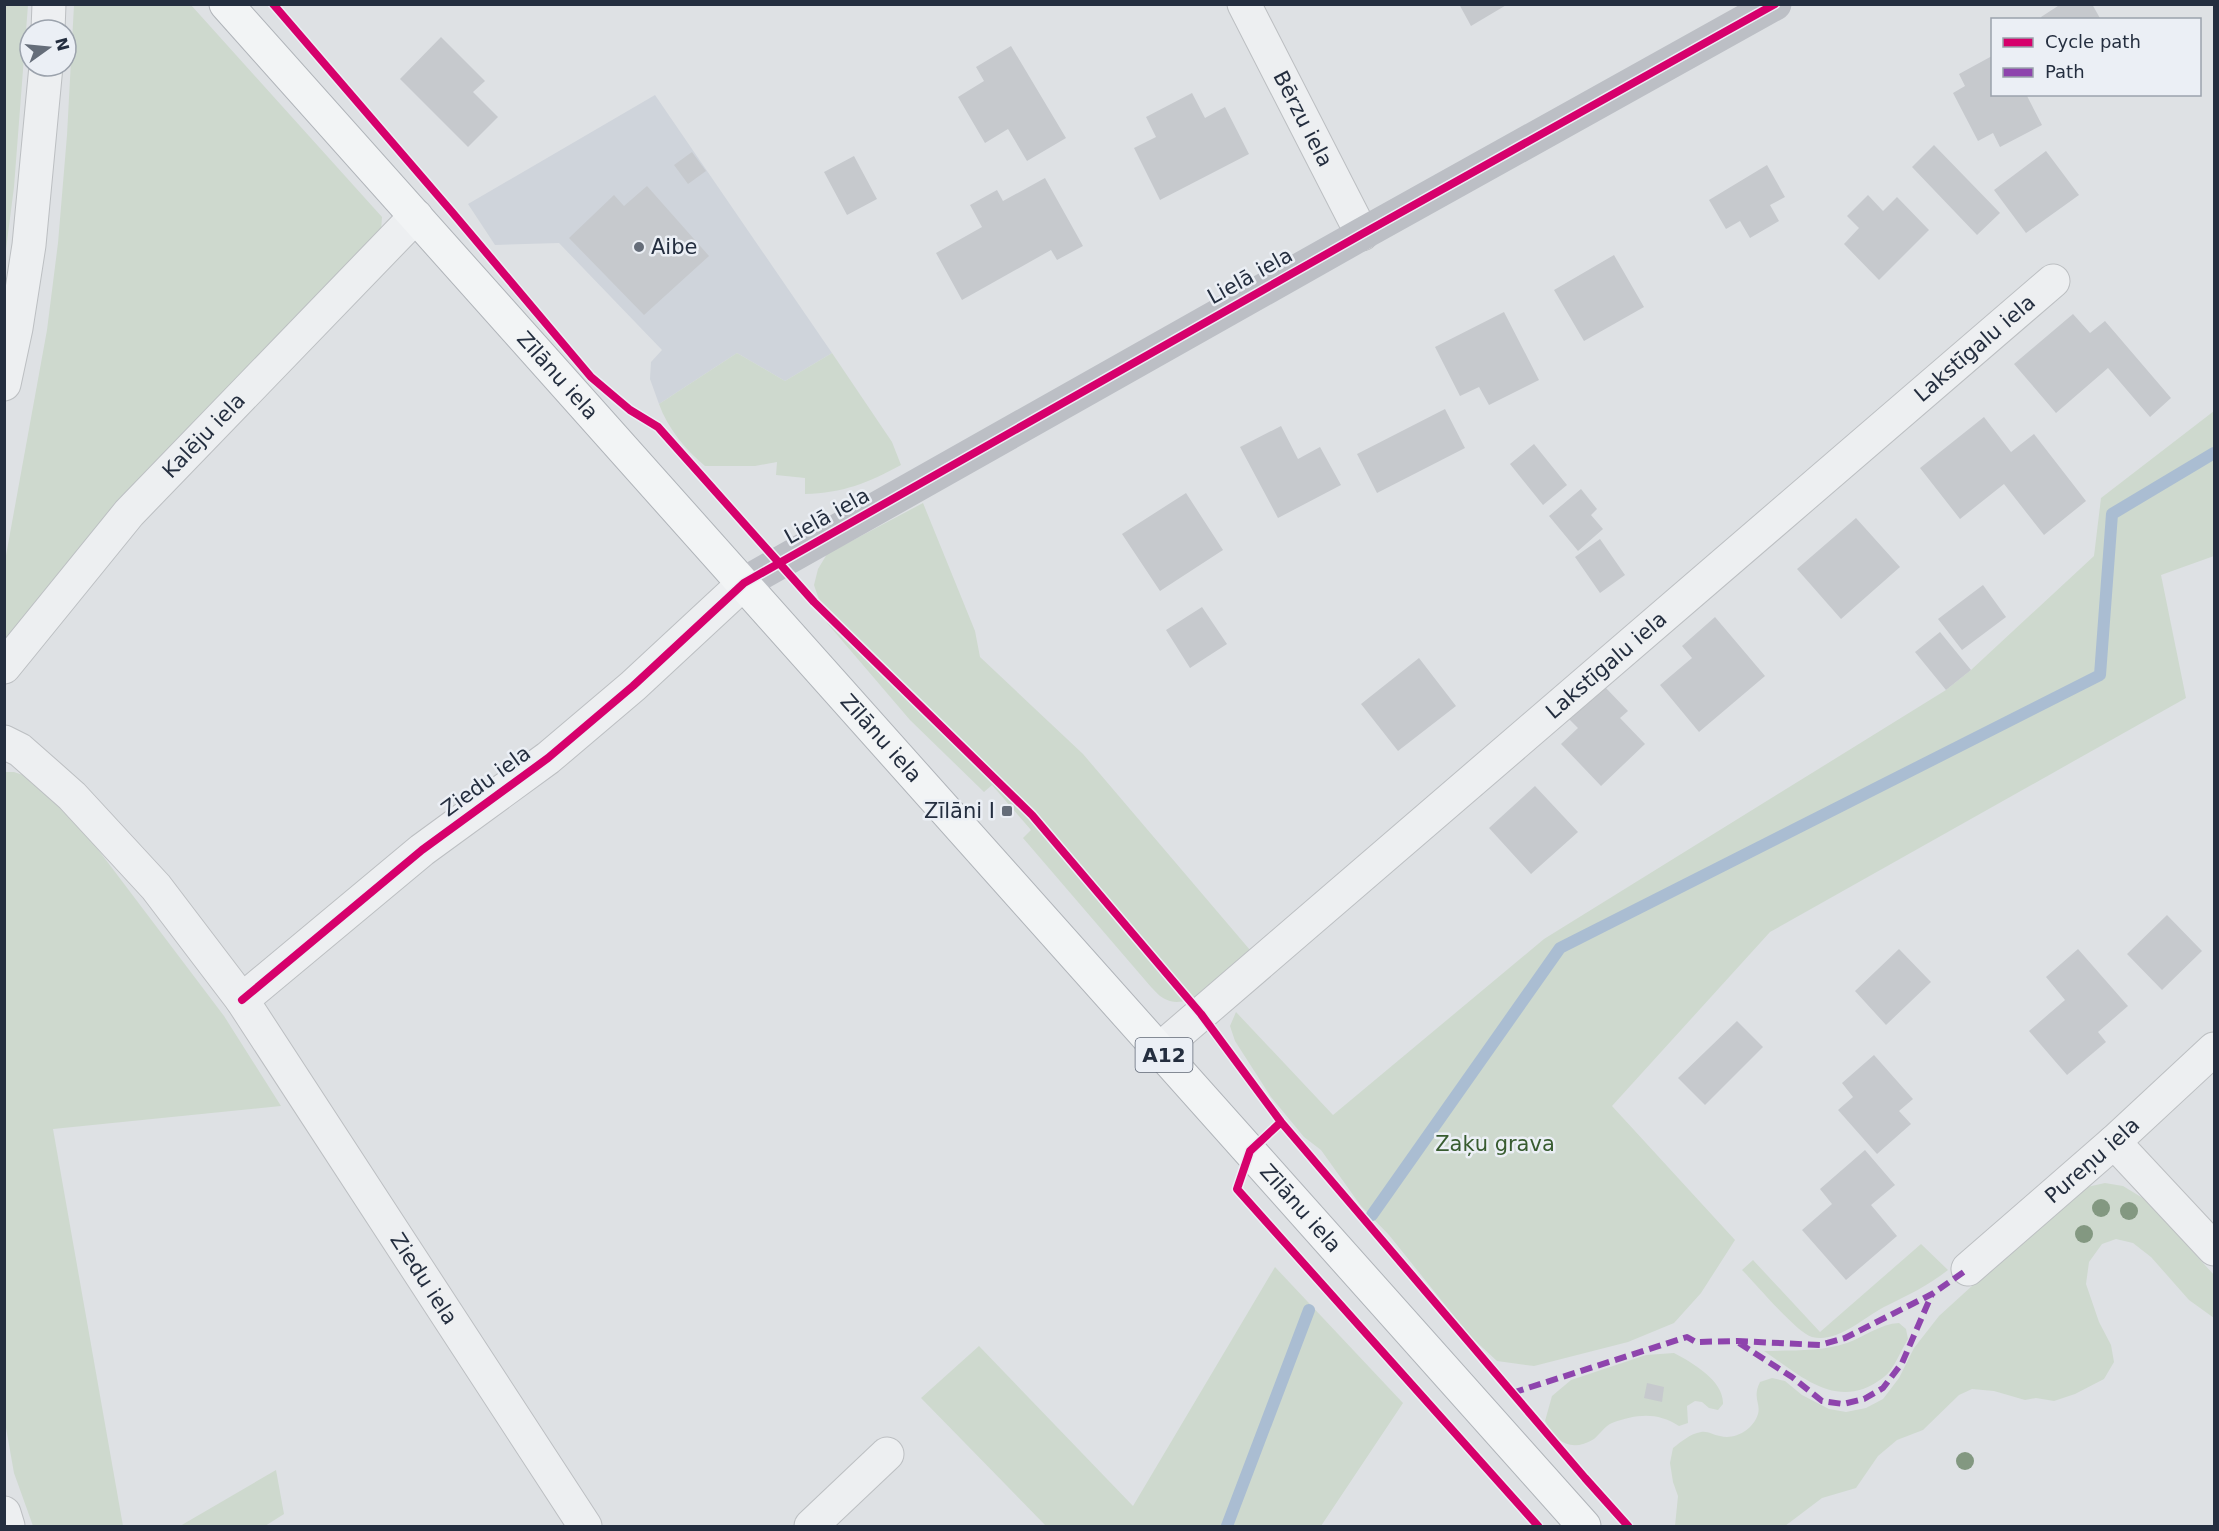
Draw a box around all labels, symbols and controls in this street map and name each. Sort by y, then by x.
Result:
north arrow [18,18,78,78]
legend [1991,18,2201,96]
text: Cycle path [2045,31,2141,52]
text: N [51,35,73,53]
text: Path [2045,61,2085,82]
street label: Bērzu iela [1268,67,1337,171]
place label: Aibe [651,235,697,259]
marker: Aibe [632,240,646,254]
street label: Lielā iela [1203,243,1297,309]
street label: Lakstīgalu iela [1910,290,2040,407]
street label: Zīlānu iela [512,327,603,425]
street label: Kalēju iela [158,388,250,483]
street label: Lielā iela [780,483,874,549]
street label: Lakstīgalu iela [1541,607,1671,724]
street label: Zīlānu iela [836,689,927,787]
street label: Ziedu iela [437,741,535,821]
place label: Zīlāni I [924,799,995,823]
marker: Zīlāni I [1000,804,1014,818]
road number: A12 [1136,1038,1192,1072]
street label: Pureņu iela [2040,1113,2144,1208]
park label: Zaķu grava [1435,1132,1555,1156]
street label: Zīlānu iela [1255,1159,1346,1257]
street label: Ziedu iela [385,1229,462,1329]

